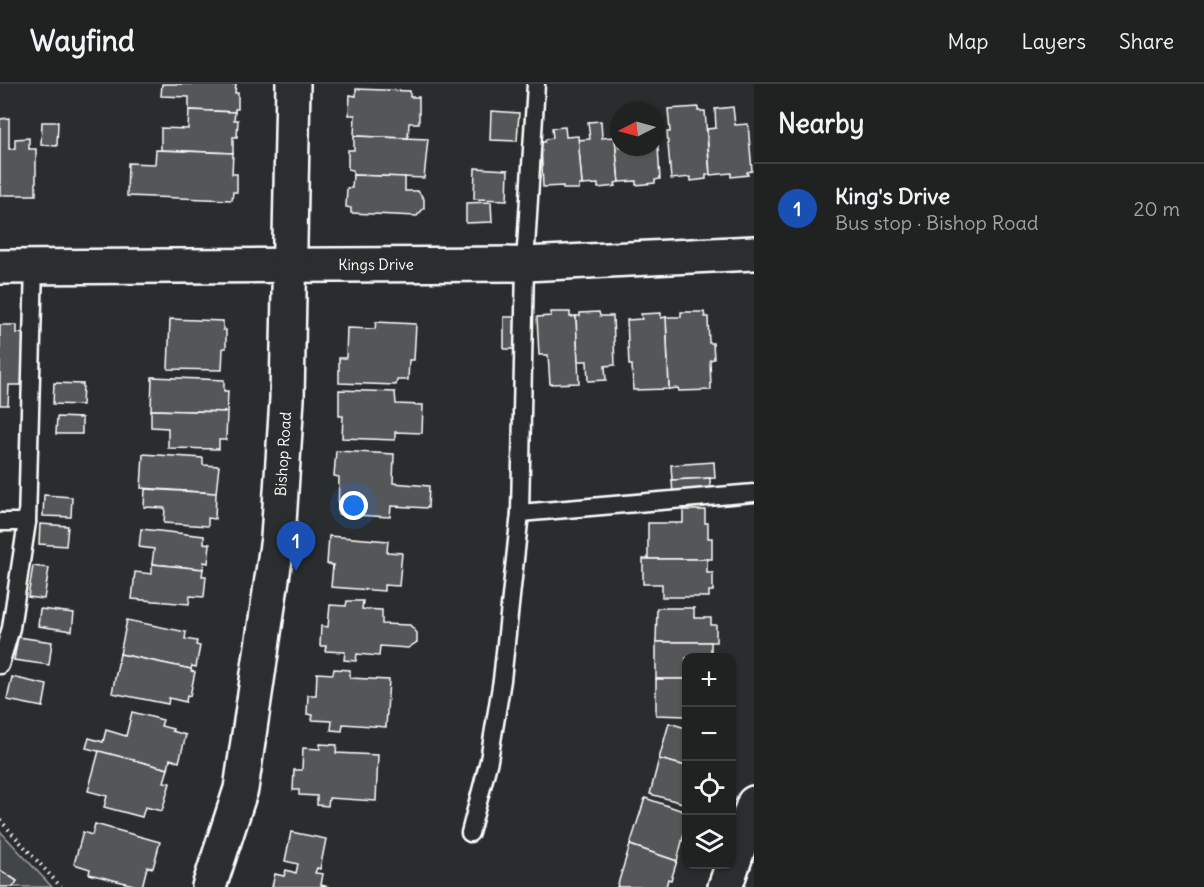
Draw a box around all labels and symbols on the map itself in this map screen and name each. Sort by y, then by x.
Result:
north arrow [610,102,664,156]
street label: Kings Drive [338,255,414,274]
street label: Bishop Road [271,411,295,497]
your location [339,491,368,520]
pin: 1 [276,522,316,571]

